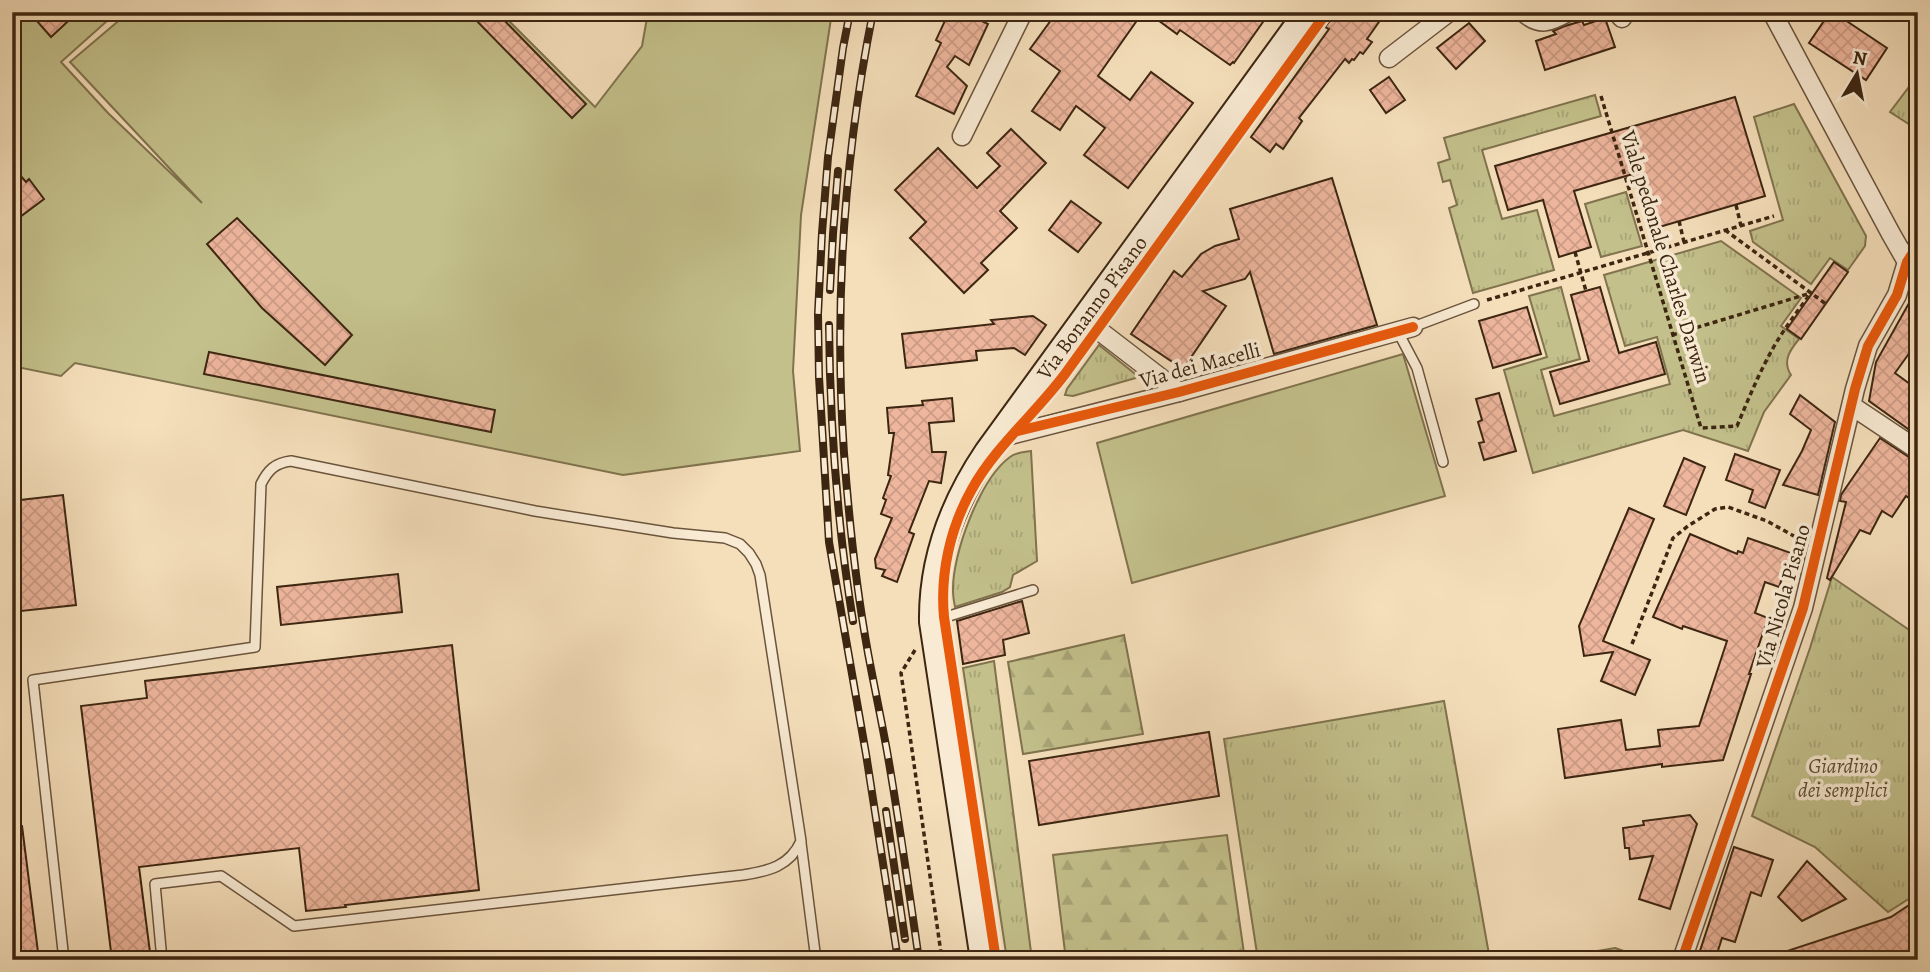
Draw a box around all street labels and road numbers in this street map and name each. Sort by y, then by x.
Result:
street label: Viale pedonale Charles Darwin [1614,126,1718,387]
street label: Via Bonanno Pisano [1030,230,1154,386]
street label: Via dei Macelli [1135,335,1264,395]
street label: Via Nicola Pisano [1749,521,1817,672]

